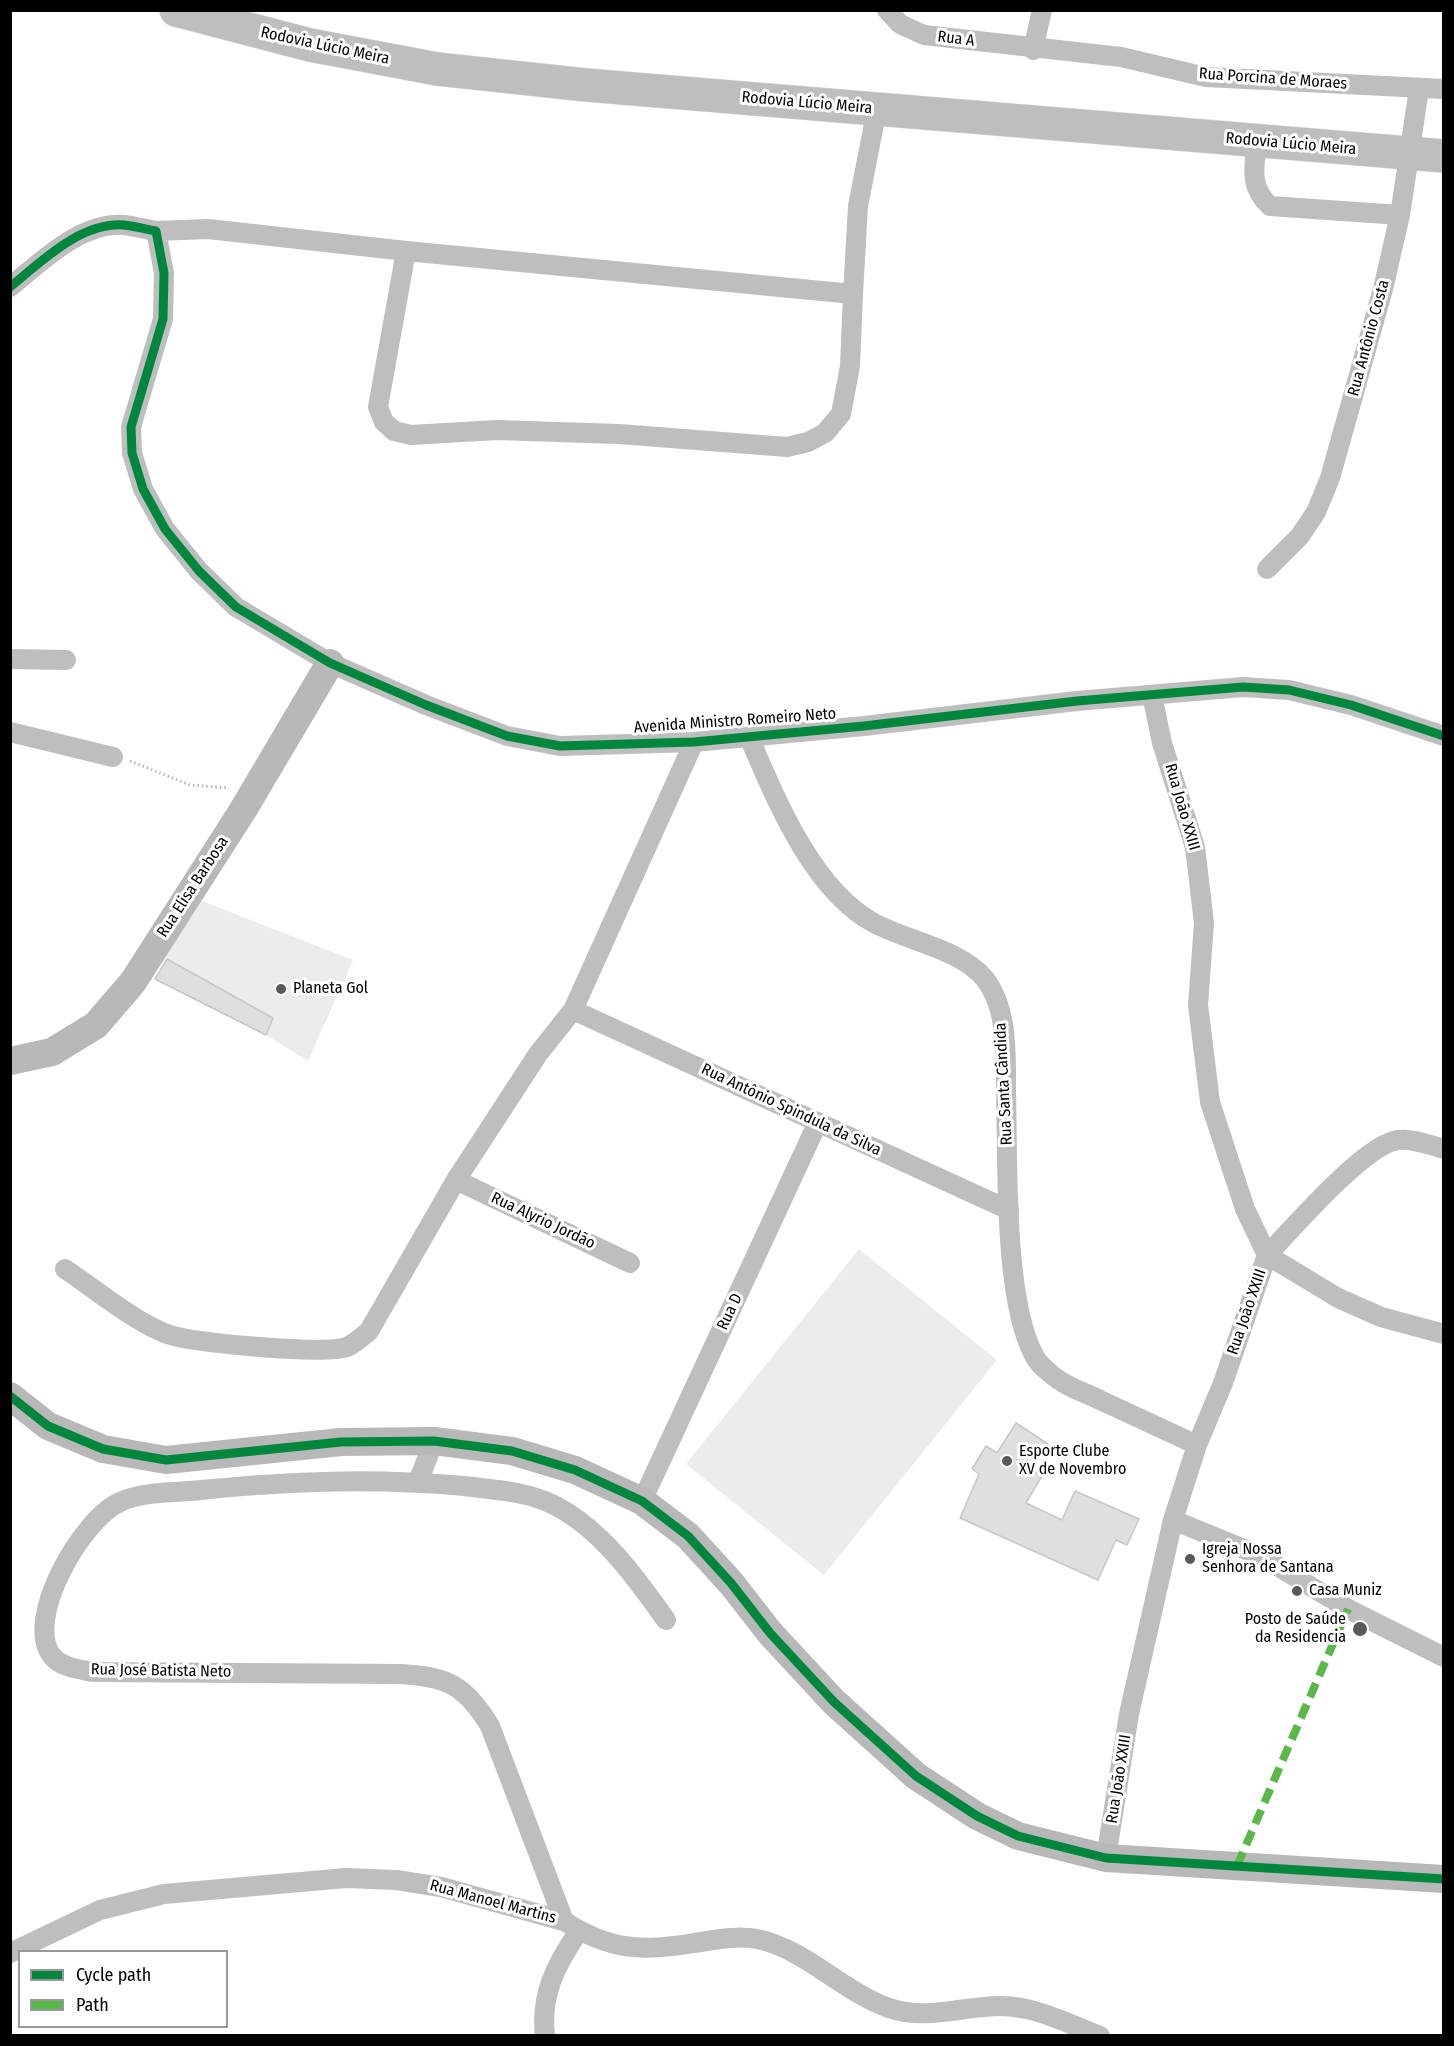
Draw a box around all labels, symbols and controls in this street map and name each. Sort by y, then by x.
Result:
street label: Rodovia Lúcio Meira [259,23,391,69]
street label: Rua A [936,27,976,51]
street label: Rua Porcina de Moraes [1198,64,1348,94]
street label: Rodovia Lúcio Meira [741,88,873,118]
street label: Rodovia Lúcio Meira [1225,129,1357,159]
street label: Rua Antônio Costa [1344,278,1394,398]
street label: Avenida Ministro Romeiro Neto [633,704,837,738]
street label: Rua João XXIII [1160,761,1204,853]
street label: Rua Elisa Barbosa [153,833,233,941]
place label: Planeta Gol [293,979,368,999]
marker: Planeta Gol [274,982,288,996]
street label: Rua Santa Cândida [991,1022,1017,1146]
street label: Rua Antônio Spindula da Silva [698,1060,884,1160]
street label: Rua Alyrio Jordão [488,1188,598,1254]
street label: Rua João XXIII [1223,1267,1271,1357]
street label: Rua D [713,1291,747,1333]
place label: Esporte Clube XV de Novembro [1019,1442,1126,1480]
marker: Esporte Clube XV de Novembro [1000,1454,1014,1468]
place label: Igreja Nossa Senhora de Santana [1202,1540,1333,1578]
marker: Igreja Nossa Senhora de Santana [1183,1552,1197,1566]
place label: Casa Muniz [1309,1581,1382,1601]
marker: Casa Muniz [1290,1584,1304,1598]
place label: Posto de Saúde da Residencia [1245,1610,1346,1648]
marker: Posto de Saúde da Residencia [1351,1620,1369,1638]
street label: Rua José Batista Neto [91,1660,231,1682]
street label: Rua João XXIII [1103,1733,1135,1825]
street label: Rua Manoel Martins [428,1876,558,1928]
legend [18,1950,228,2028]
text: Cycle path [76,1964,151,1986]
text: Path [76,1994,109,2016]

